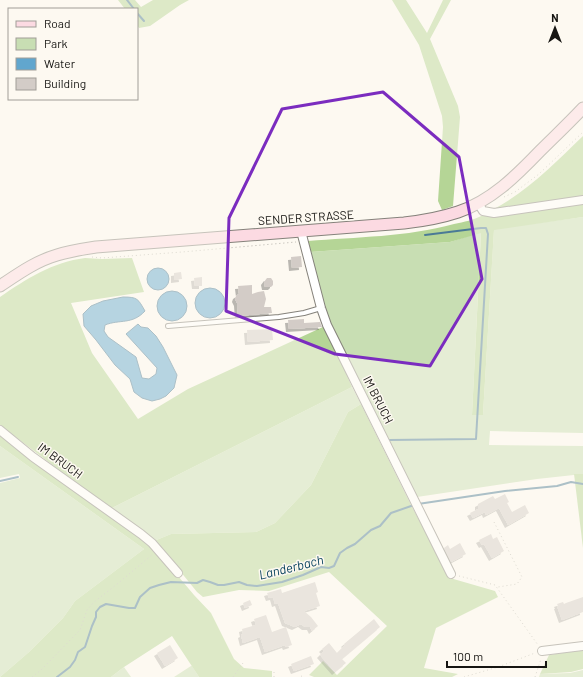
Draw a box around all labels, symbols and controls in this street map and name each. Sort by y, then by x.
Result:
legend [8,8,138,100]
north arrow [535,8,575,48]
text: N [551,11,559,24]
text: Road [44,16,71,30]
text: Park [44,36,68,50]
text: Water [44,56,76,70]
text: Building [44,76,86,90]
street label: SENDER STRASSE [257,207,354,227]
street label: IM BRUCH [361,373,397,426]
street label: IM BRUCH [36,439,86,481]
water label: Landerbach [257,551,325,583]
scale bar [447,643,546,669]
text: 100 m [453,649,483,663]

